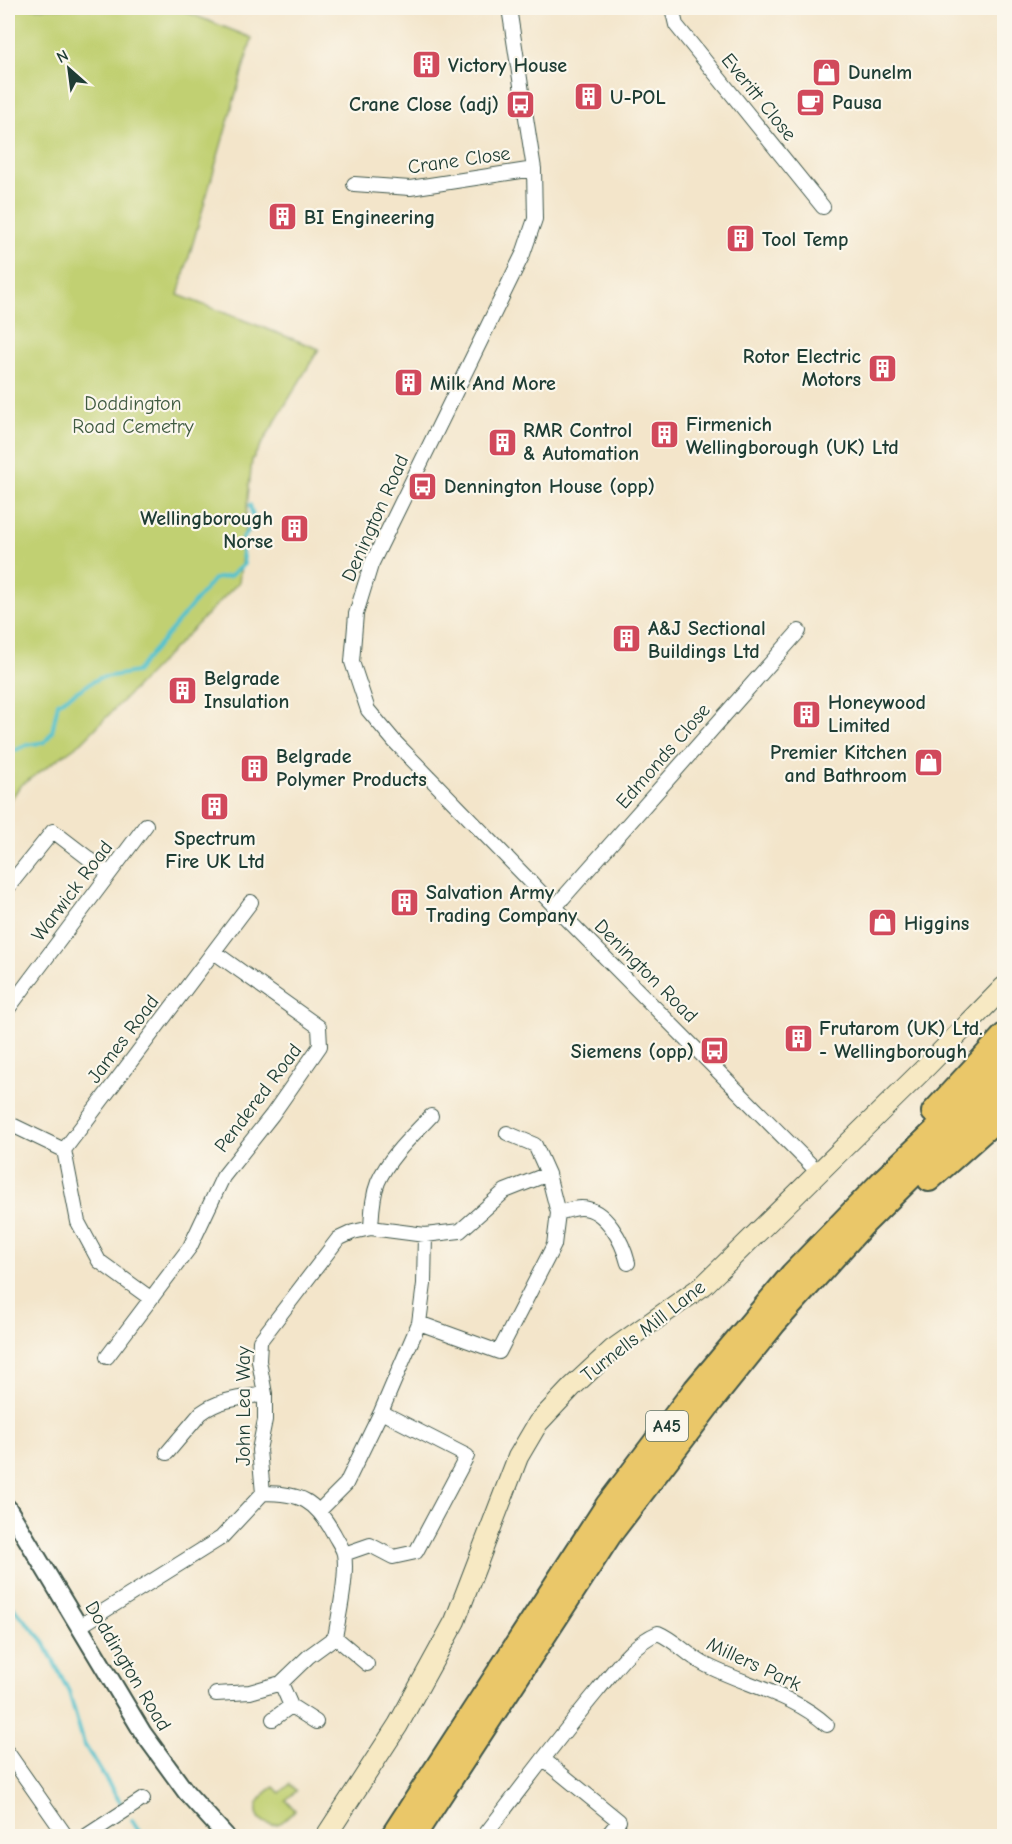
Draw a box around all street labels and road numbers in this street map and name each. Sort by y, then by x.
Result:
street label: Everitt Close [717,49,801,145]
street label: Crane Close [406,141,512,179]
street label: Denington Road [337,451,413,585]
street label: Edmonds Close [611,699,715,813]
street label: Warwick Road [27,836,117,946]
street label: Denington Road [590,915,702,1027]
street label: James Road [82,990,164,1088]
street label: Pendered Road [210,1039,306,1157]
street label: Turnells Mill Lane [576,1275,710,1387]
street label: John Lea Way [232,1346,255,1466]
road number: A45 [646,1411,688,1441]
street label: Doddington Road [80,1597,176,1735]
street label: Millers Park [703,1632,805,1696]

